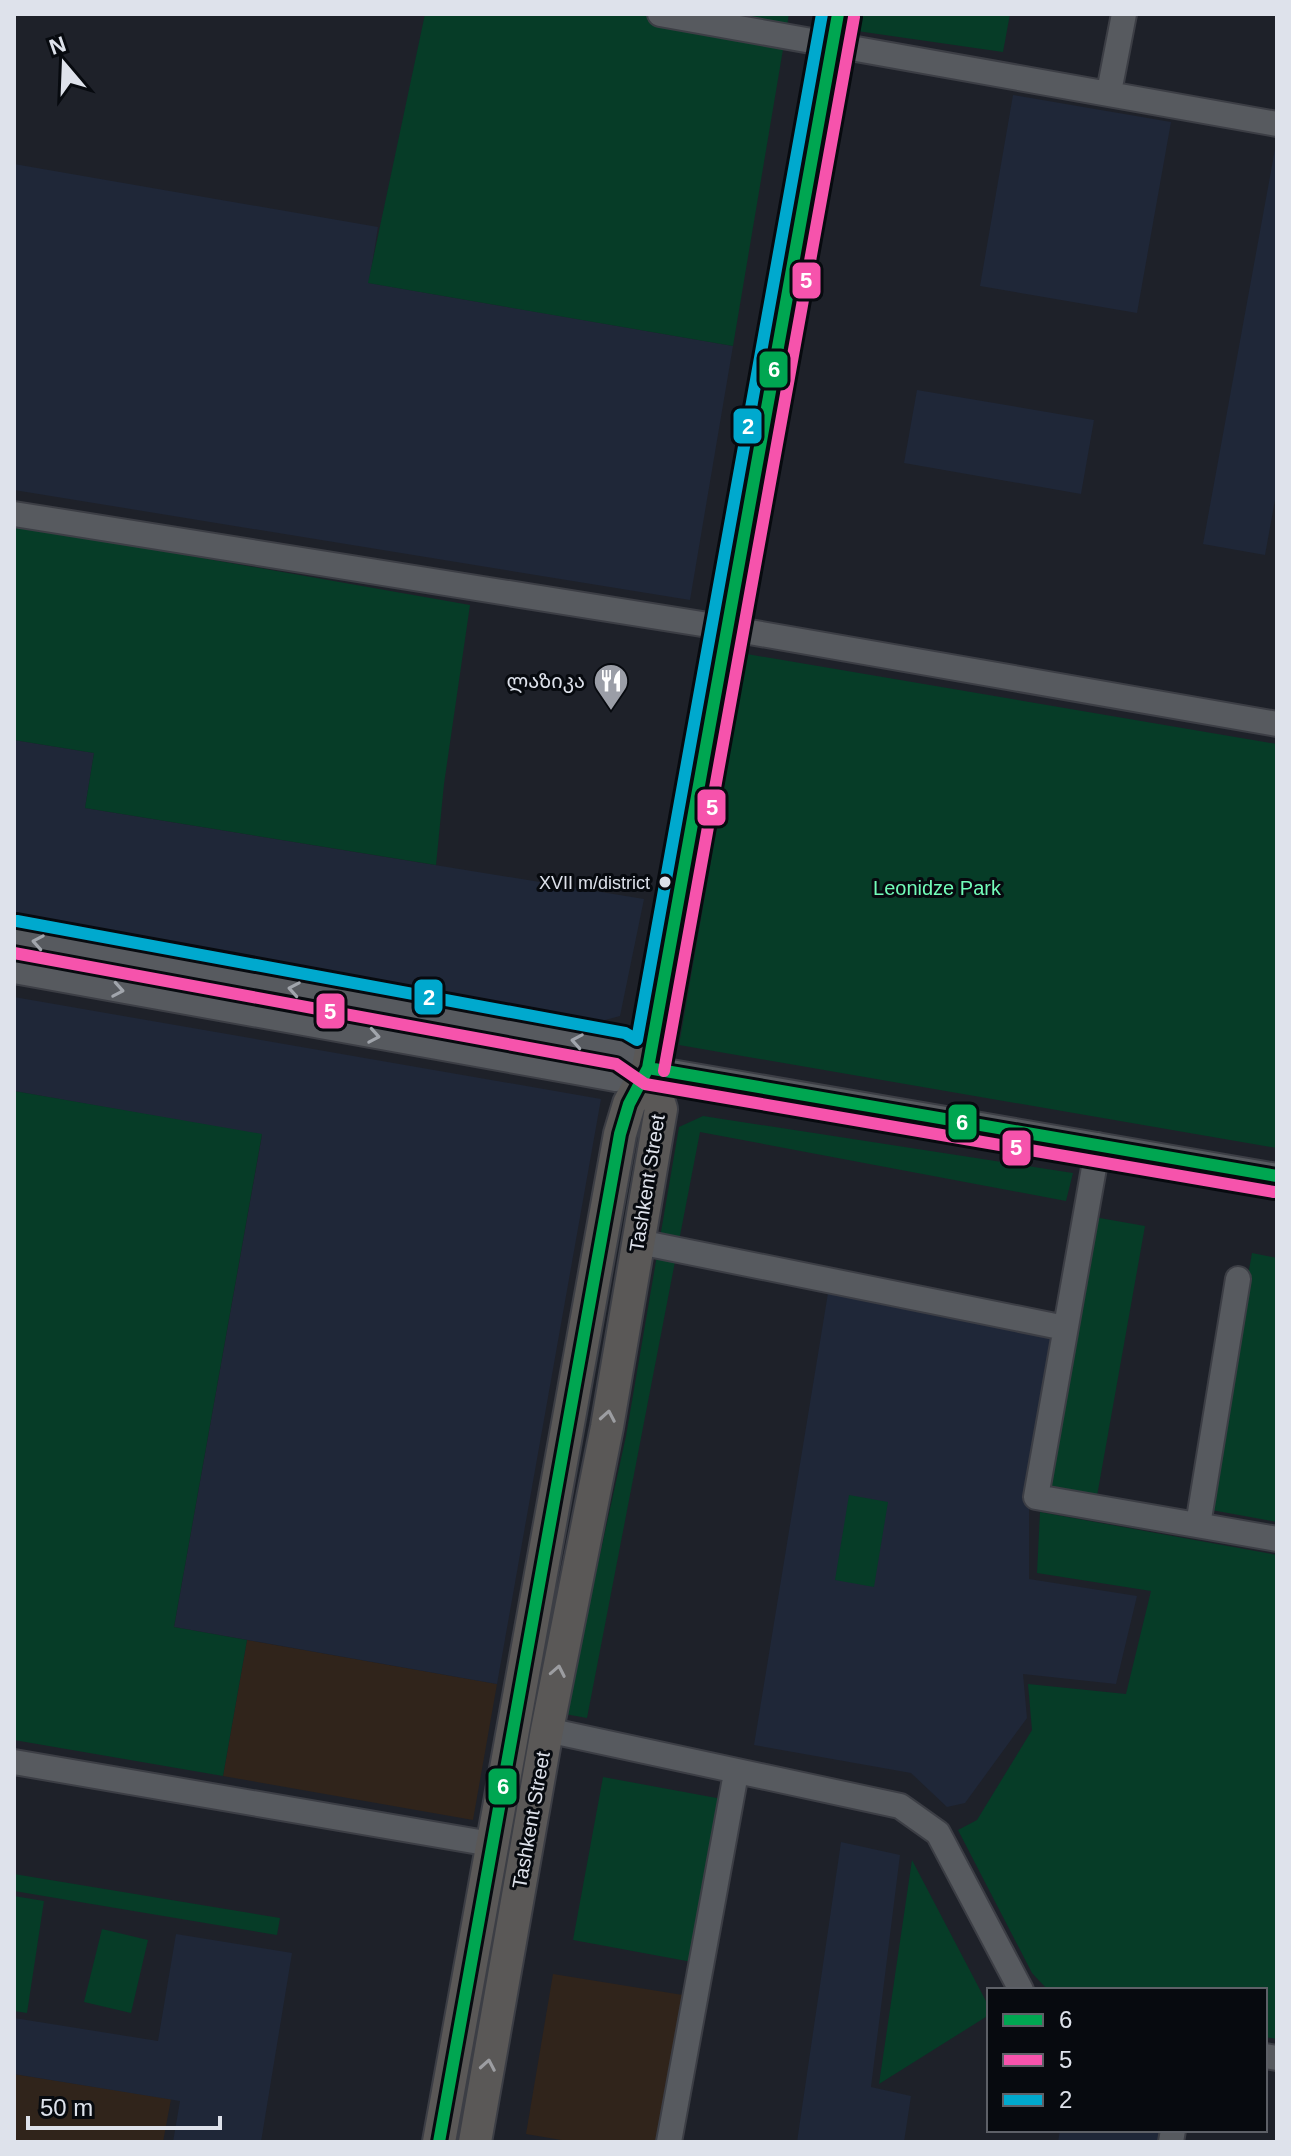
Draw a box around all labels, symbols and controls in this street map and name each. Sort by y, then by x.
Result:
north arrow [24,24,104,104]
text: N [46,31,69,60]
line badge: 5 [791,261,822,300]
text: 5 [800,268,812,293]
line badge: 6 [758,350,789,389]
text: 6 [768,357,780,382]
line badge: 2 [732,407,763,445]
text: 2 [742,414,754,439]
restaurant icon: ლაზიკა [592,662,630,712]
place label: ლაზიკა [506,670,585,694]
line badge: 5 [696,788,727,827]
text: 5 [706,795,718,820]
place label: XVII m/district [539,873,650,893]
marker: XVII m/district [657,874,673,890]
park label: Leonidze Park [873,877,1002,899]
one-way arrow [31,934,45,951]
line badge: 2 [413,978,444,1016]
one-way arrow [112,980,125,997]
one-way arrow [287,981,300,998]
text: 2 [423,985,435,1010]
line badge: 5 [315,992,346,1030]
text: 5 [324,999,336,1024]
one-way arrow [368,1026,381,1043]
one-way arrow [570,1033,584,1050]
line badge: 6 [947,1103,978,1141]
text: 6 [956,1110,968,1135]
street label: Tashkent Street [625,1112,669,1253]
line badge: 5 [1001,1129,1032,1167]
text: 5 [1010,1135,1022,1160]
one-way arrow [599,1409,616,1423]
one-way arrow [549,1665,566,1678]
street label: Tashkent Street [508,1749,554,1890]
line badge: 6 [487,1767,518,1806]
text: 6 [497,1774,509,1799]
legend [987,1988,1267,2132]
text: 6 [1059,2006,1072,2033]
text: 5 [1059,2046,1072,2073]
one-way arrow [479,2058,496,2072]
scale bar [28,2080,220,2130]
text: 2 [1059,2086,1072,2113]
text: 50 m [40,2094,93,2121]

